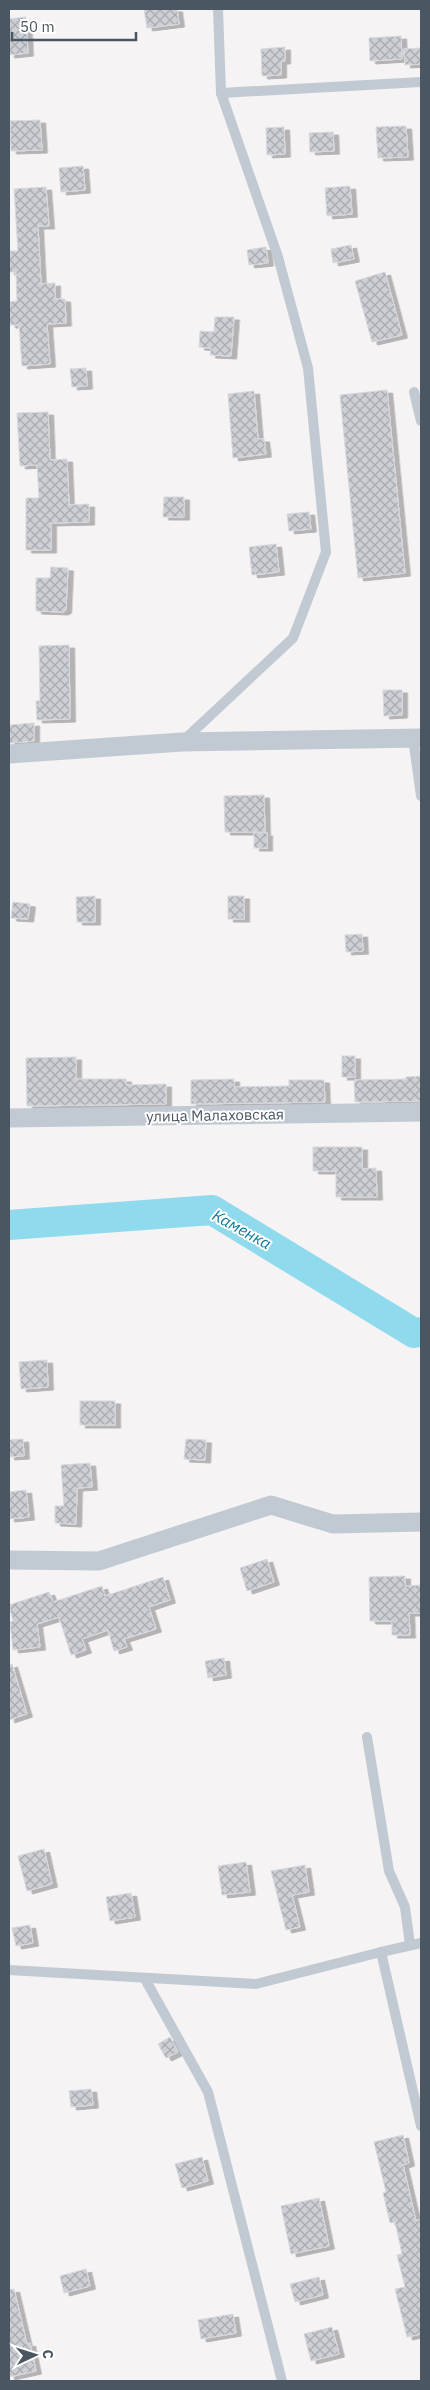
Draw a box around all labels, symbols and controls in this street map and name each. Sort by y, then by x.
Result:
scale bar [12,10,136,42]
text: 50 m [20,17,55,36]
street label: улица Малаховская [146,1104,284,1126]
water label: Каменка [209,1205,275,1253]
north arrow [10,2330,60,2380]
text: С [39,2349,57,2359]

